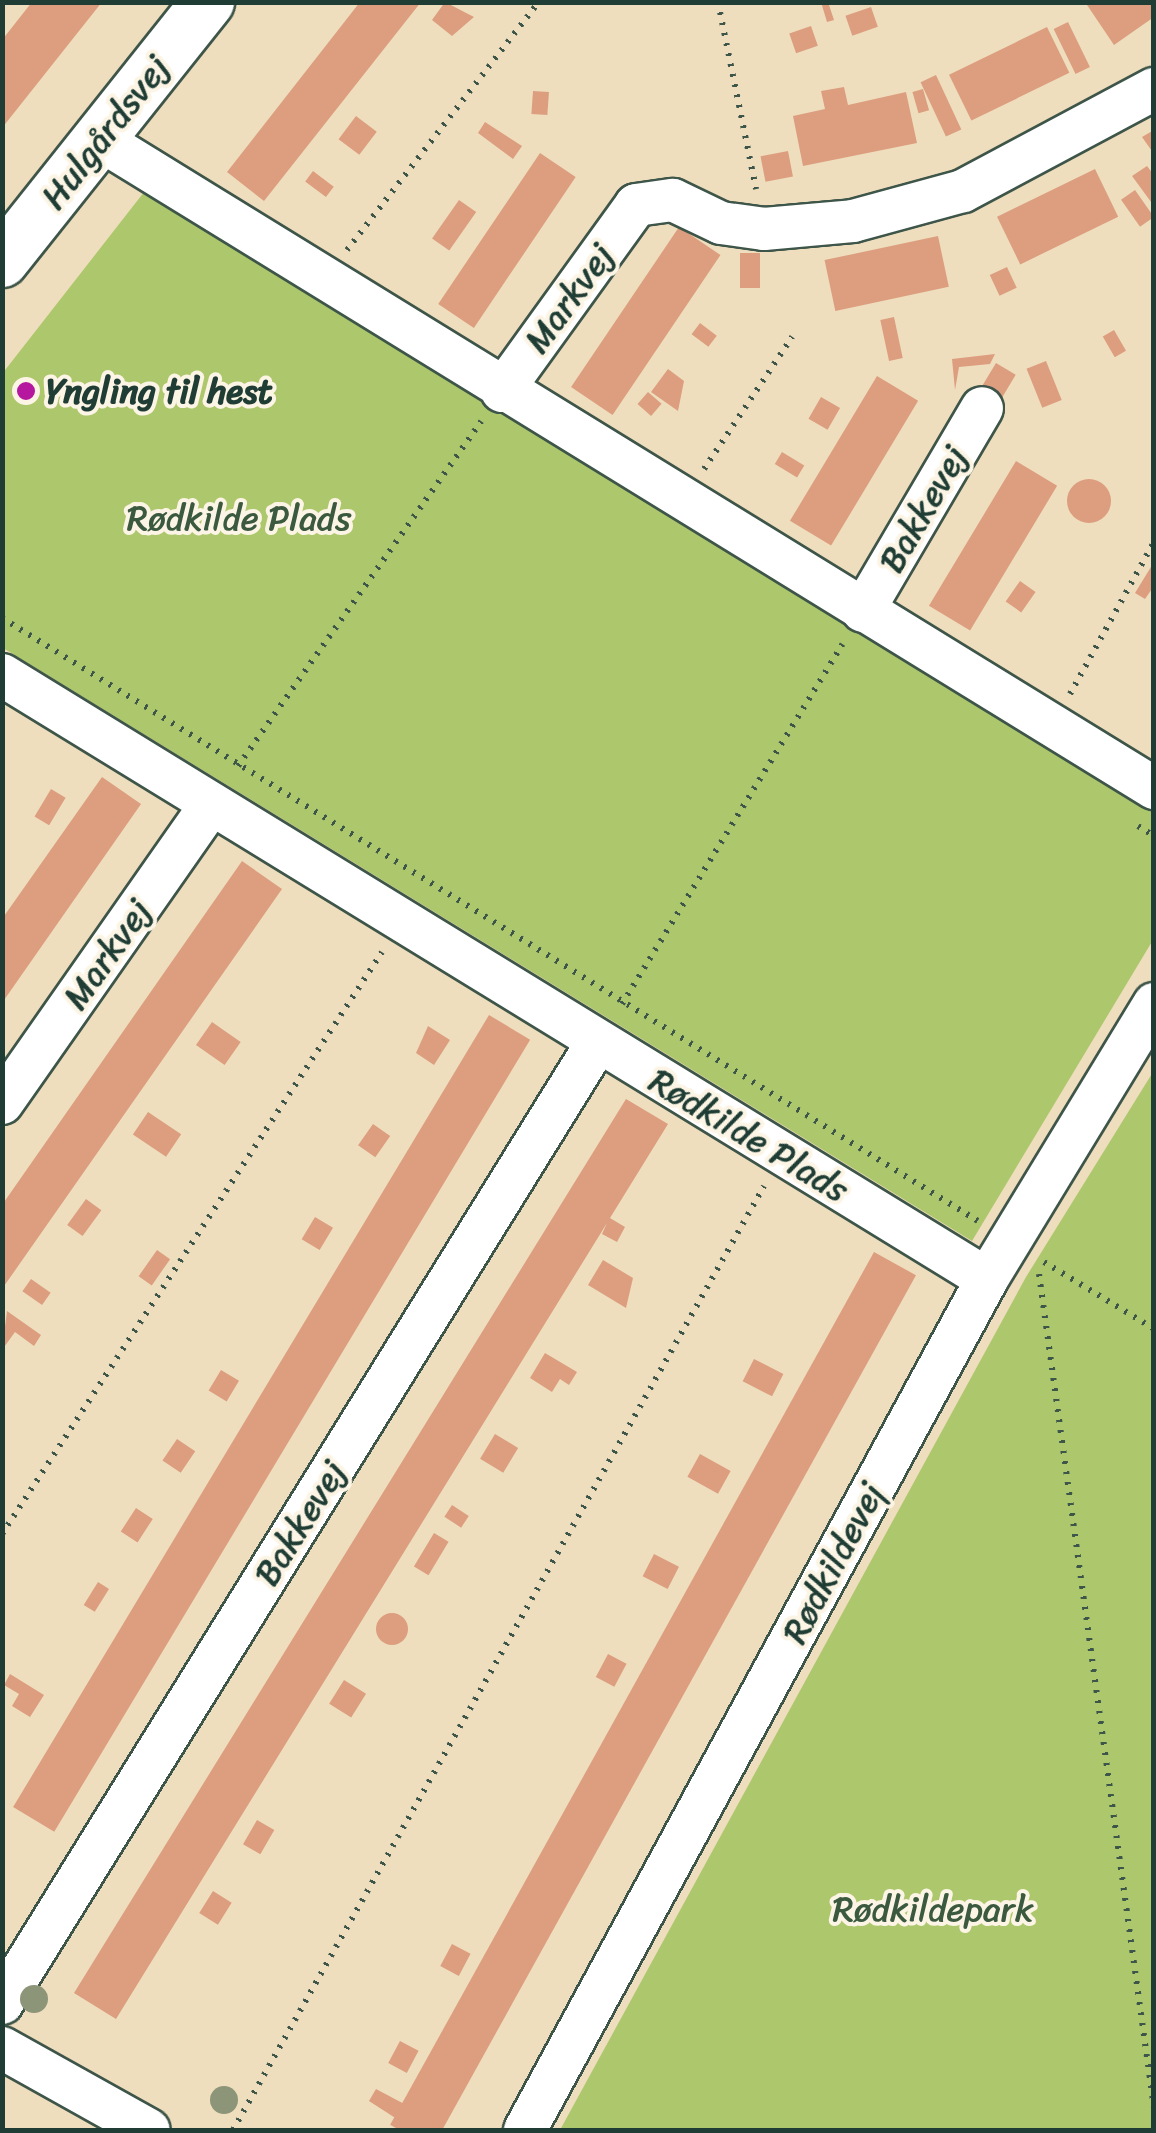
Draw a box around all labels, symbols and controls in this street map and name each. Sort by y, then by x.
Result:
street label: Hulgårdsvej [32,47,178,217]
street label: Markvej [515,235,623,361]
place label: Yngling til hest [46,370,276,412]
marker: Yngling til hest [15,380,37,402]
street label: Bakkevej [870,438,976,580]
park label: Rødkilde Plads [128,497,350,539]
street label: Markvej [54,891,160,1017]
street label: Rødkilde Plads [643,1060,855,1210]
street label: Bakkevej [245,1453,355,1593]
street label: Rødkildevej [773,1476,893,1650]
park label: Rødkildepark [832,1888,1034,1930]

